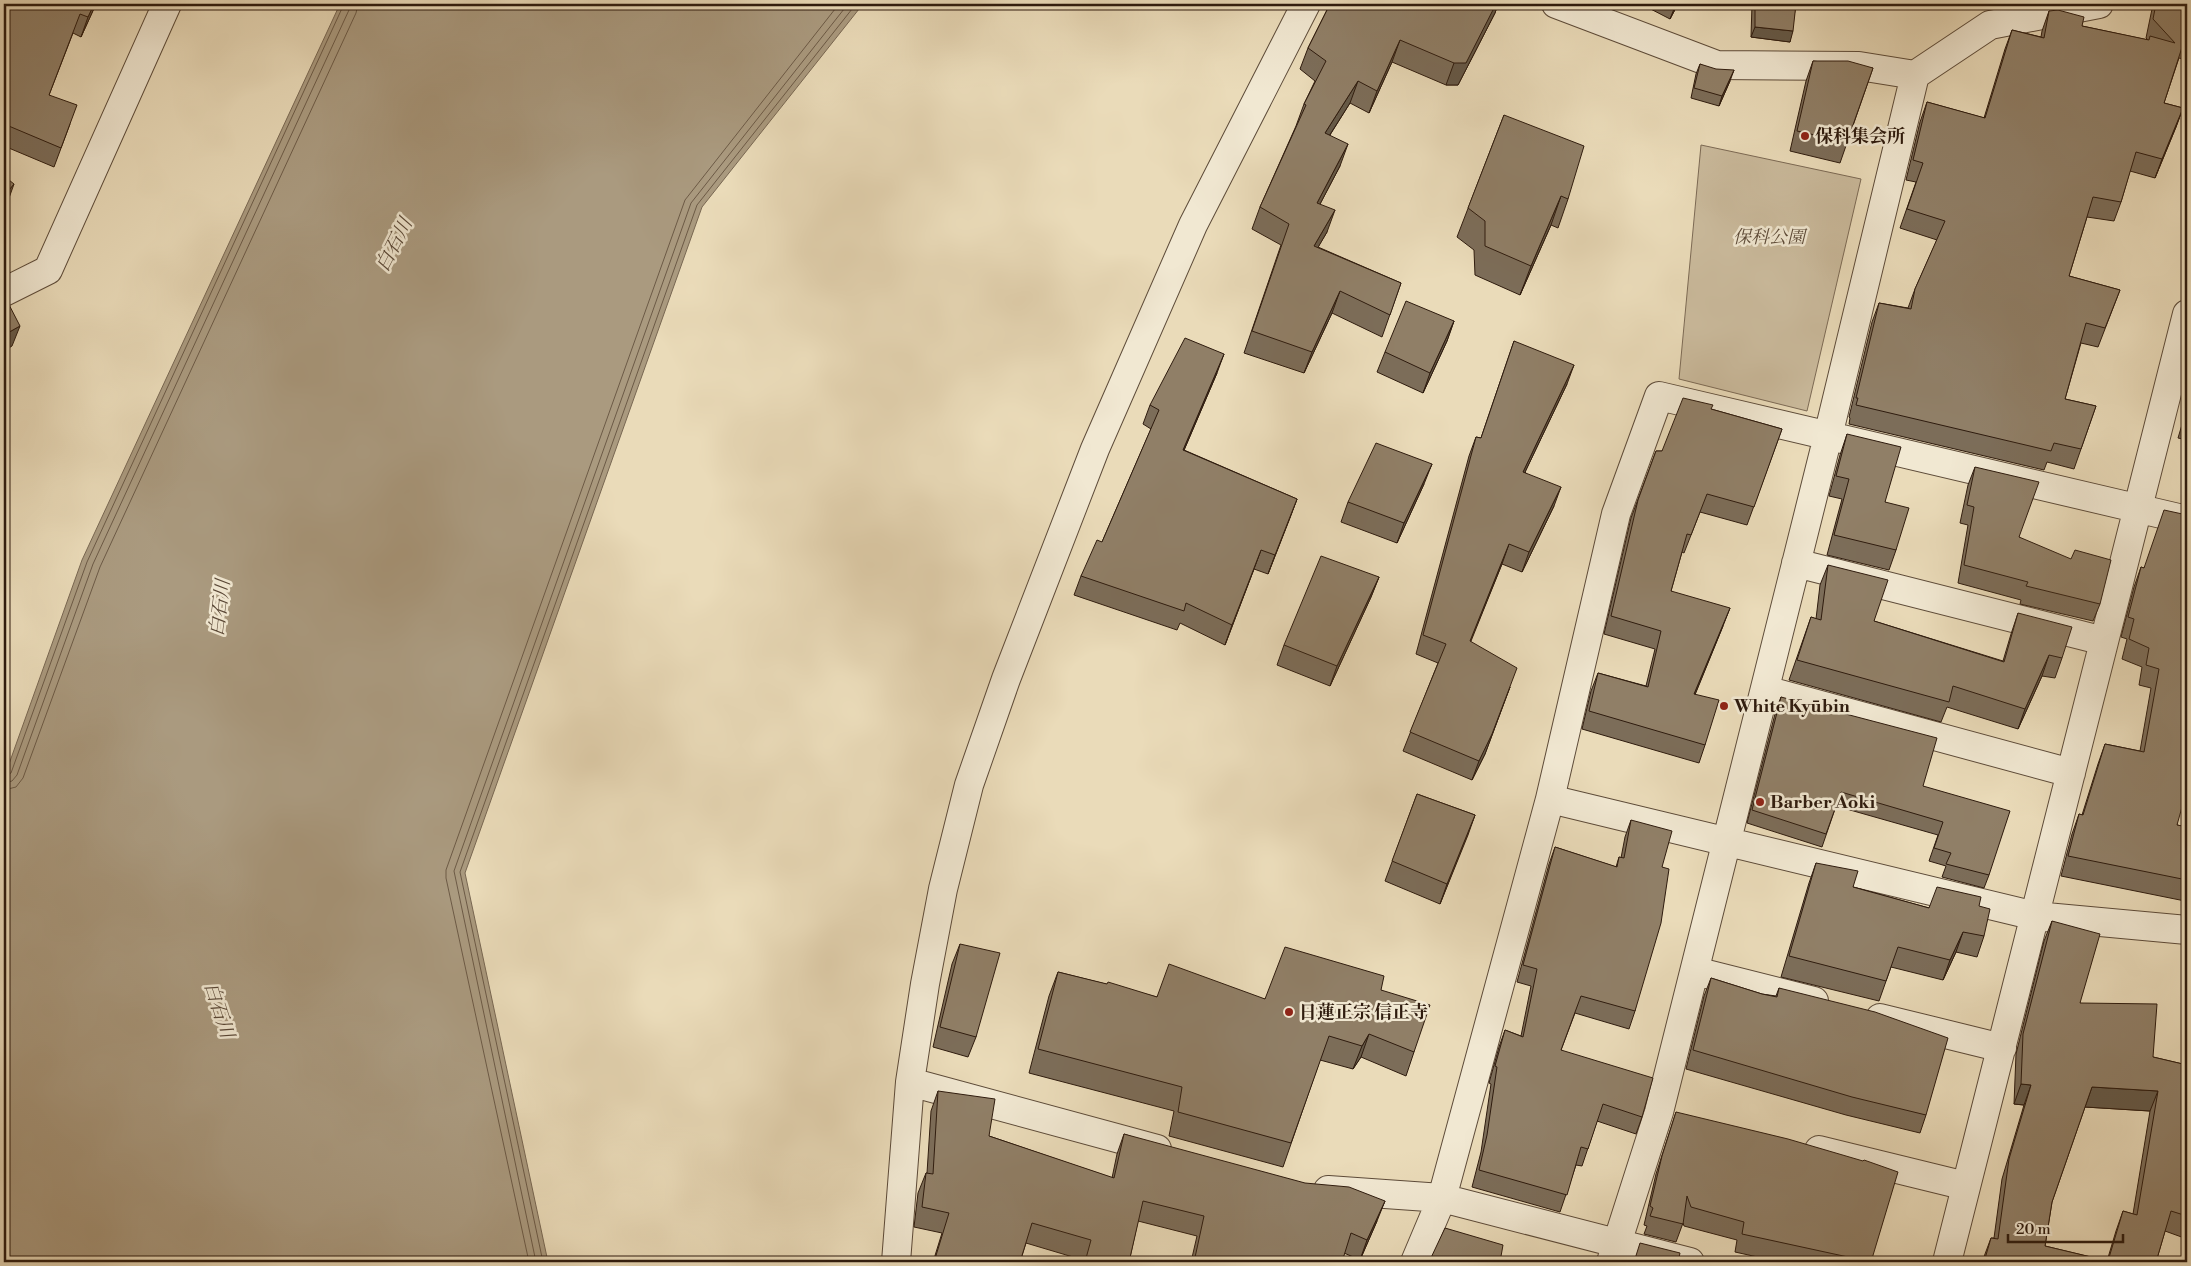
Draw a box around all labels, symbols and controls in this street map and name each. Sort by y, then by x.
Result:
place label: 保科集会所 [1815,125,1905,148]
marker: 保科集会所 [1799,130,1811,142]
water label: 白石川 [370,212,419,276]
park label: 保科公園 [1733,226,1808,249]
water label: 白石川 [205,576,236,638]
place label: White Kyūbin [1733,695,1850,718]
marker: White Kyūbin [1718,700,1730,712]
place label: Barber Aoki [1770,791,1875,814]
marker: Barber Aoki [1754,796,1766,808]
water label: 白石川 [199,979,240,1043]
place label: 日蓮正宗 信正寺 [1299,1001,1428,1024]
marker: 日蓮正宗 信正寺 [1283,1006,1295,1018]
scale bar [2008,1211,2124,1243]
text: 20 m [2016,1220,2051,1239]

